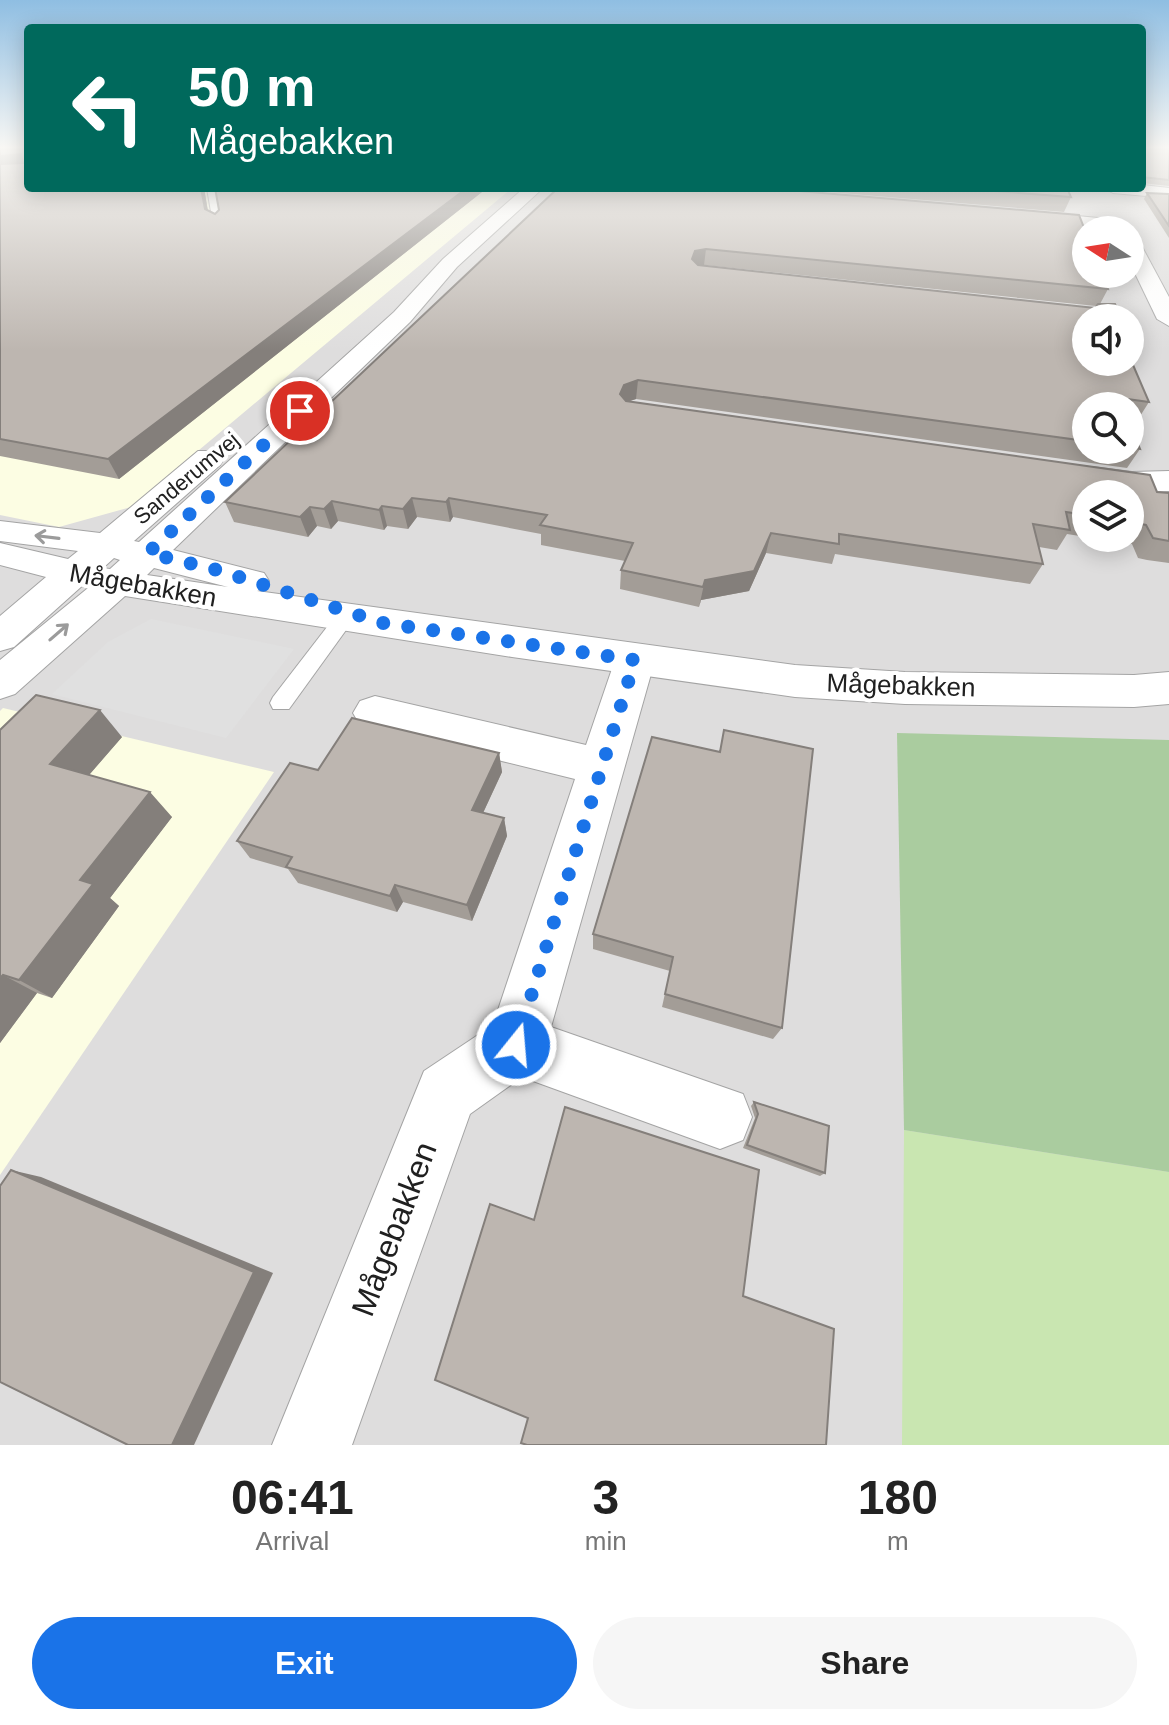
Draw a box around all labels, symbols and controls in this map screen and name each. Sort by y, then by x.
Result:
text: 50 m [188,55,316,118]
icon: left [56,56,160,160]
text: Mågebakken [188,121,394,162]
north arrow [1072,216,1144,288]
map controls [1072,216,1144,552]
button: sound [1072,304,1144,376]
pin [266,377,334,445]
icon: arrive [278,389,322,433]
button: search [1072,392,1144,464]
street label: Sanderumvej [129,427,244,530]
button: layers [1072,480,1144,552]
one-way arrow [34,529,61,544]
street label: Mågebakken [67,557,219,613]
one-way arrow [49,623,69,641]
street label: Mågebakken [826,667,976,703]
position arrow [474,1003,558,1087]
street label: Mågebakken [344,1137,444,1321]
text: 06:41 [231,1471,354,1524]
text: 3 [592,1471,619,1524]
text: 180 [858,1471,938,1524]
text: Arrival [256,1526,329,1556]
text: min [585,1526,627,1556]
text: m [887,1526,909,1556]
button: Exit [32,1617,577,1709]
button: Share [593,1617,1137,1709]

